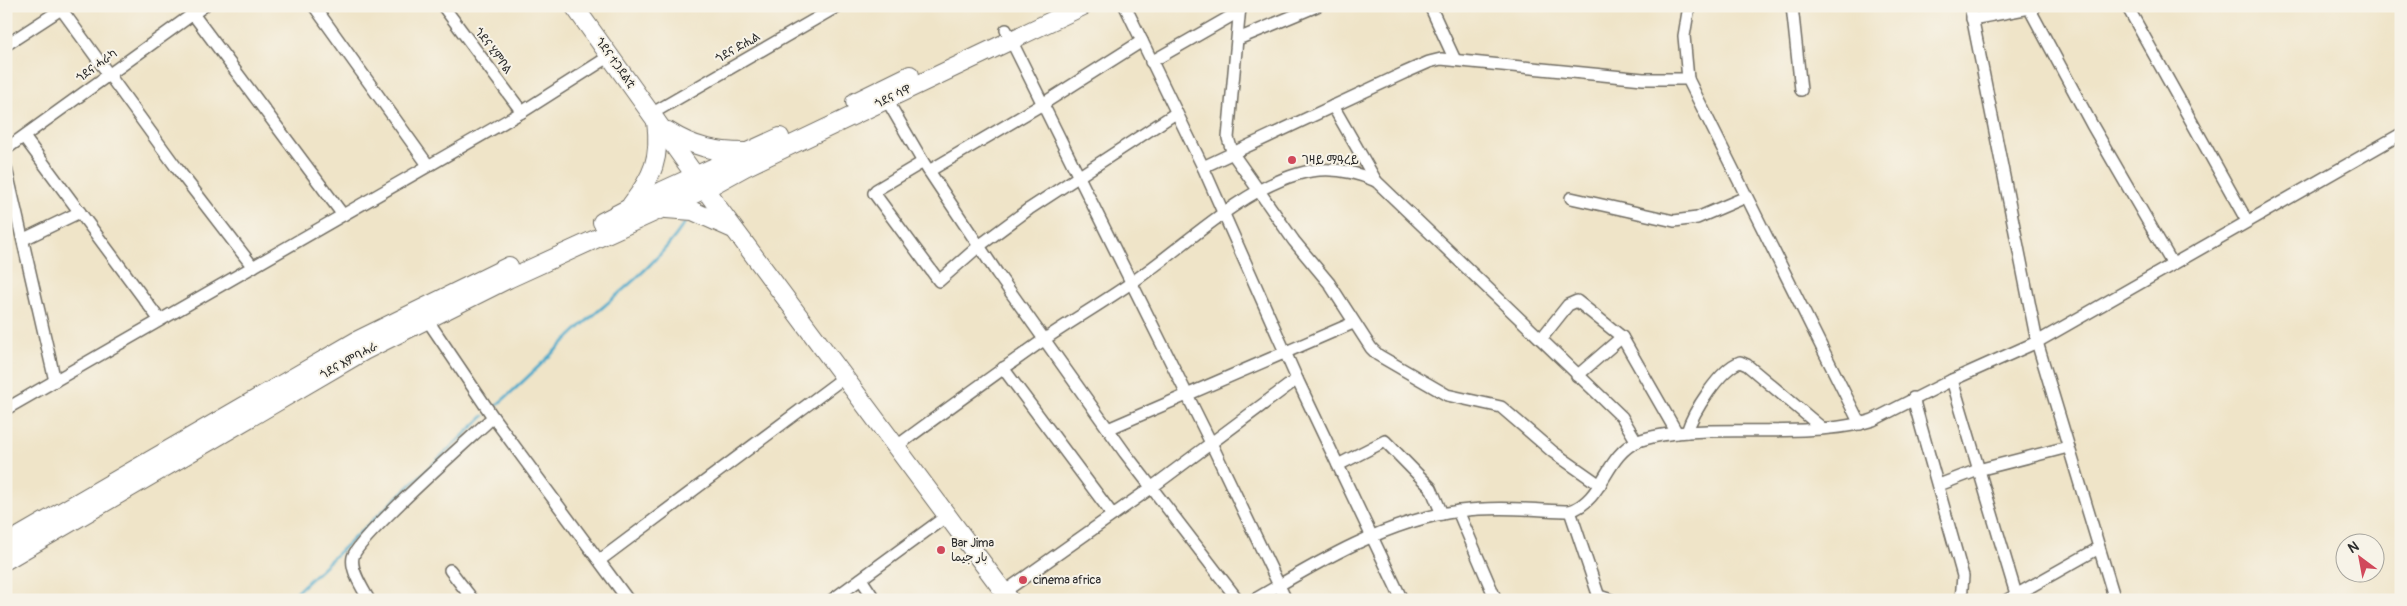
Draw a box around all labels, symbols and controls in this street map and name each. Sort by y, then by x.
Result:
street label: ጎደና ሂምቦል [471,25,515,77]
street label: ጎደና ድሒል [713,29,763,67]
street label: ጎደና ተጋደልቲ [592,35,639,92]
street label: ጎደና ሓራካ [73,46,121,86]
street label: ጎደና ሳዋ [872,82,914,112]
place label: ገዛይ ማዓረይ [1302,153,1359,168]
marker: ገዛይ ማዓረይ [1286,154,1298,166]
street label: ጎደና እምባሓራ [318,339,380,383]
north arrow [2334,534,2384,584]
place label: Bar Jima بار جيما [951,536,995,565]
text: N [2345,538,2362,557]
marker: Bar Jima بار جيما [935,544,947,556]
place label: cinema africa [1033,573,1102,588]
marker: cinema africa [1017,574,1029,586]

